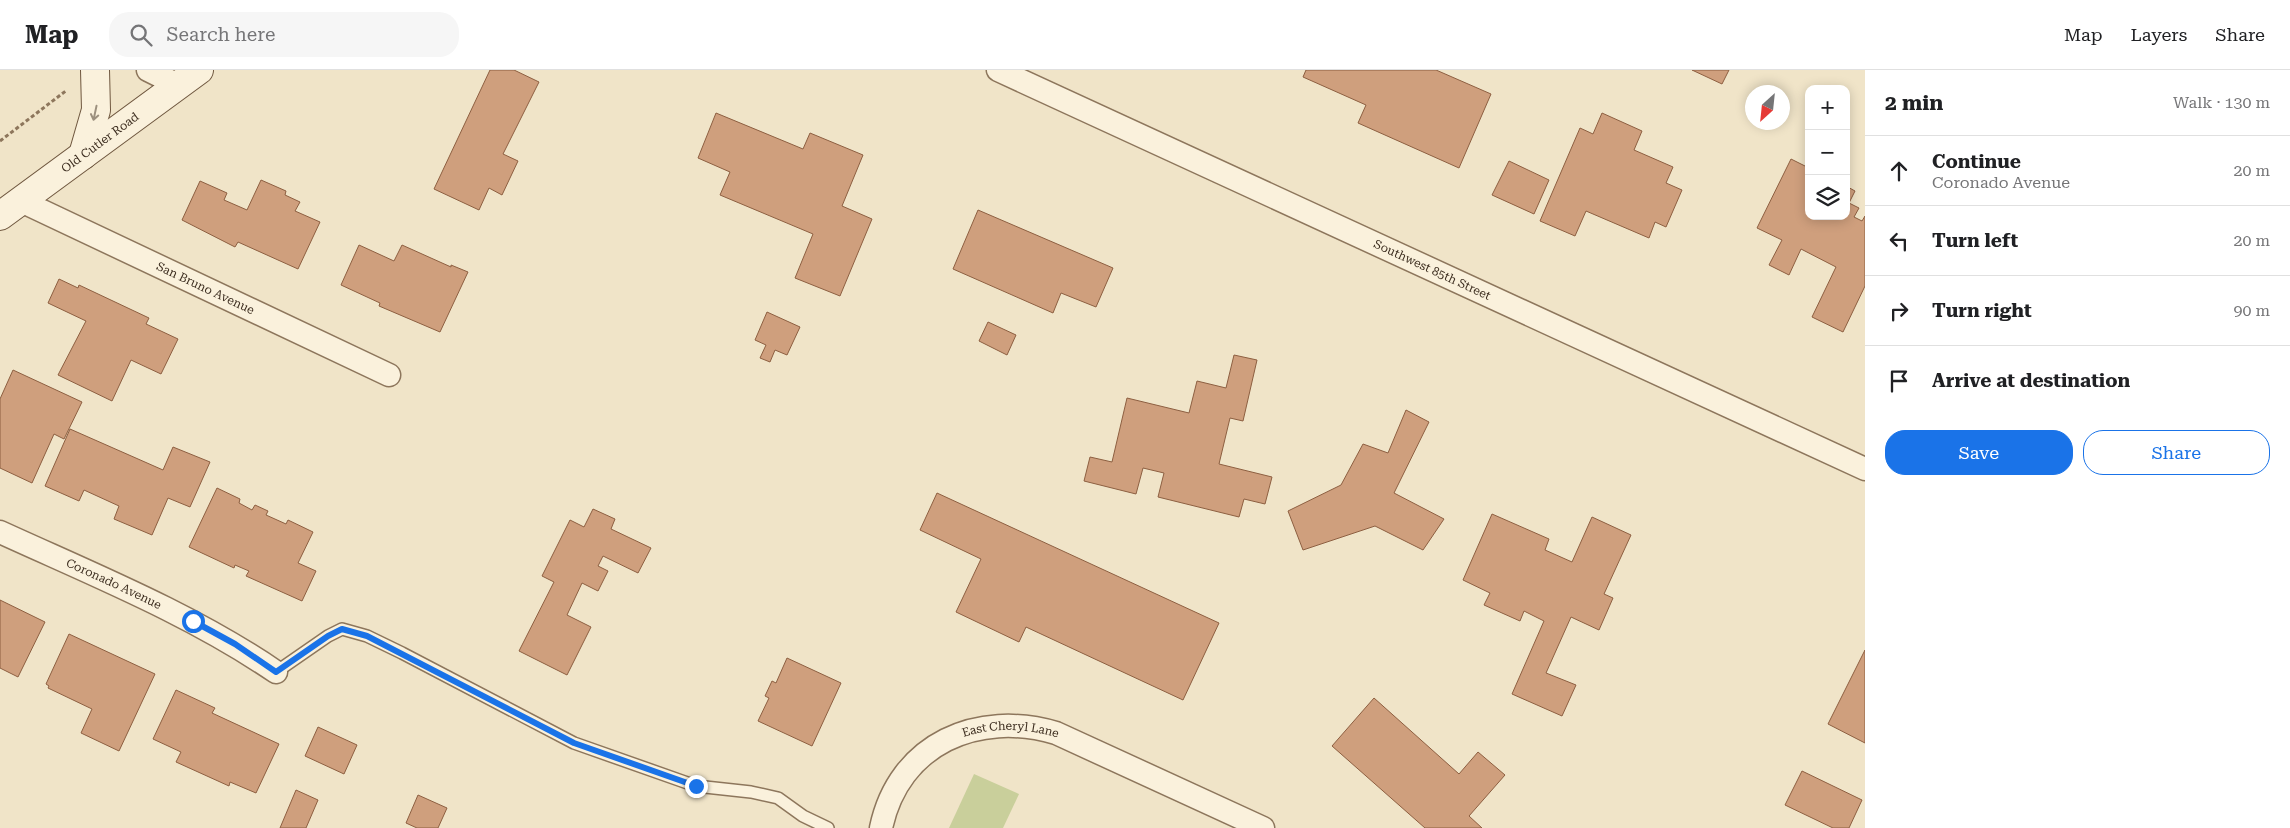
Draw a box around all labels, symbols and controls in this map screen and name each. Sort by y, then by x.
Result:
search box [109,12,459,57]
text: Map [25,21,79,49]
icon: search [127,21,155,49]
text: Search here [167,23,275,46]
text: Map [2064,24,2103,45]
text: Layers [2131,24,2187,45]
text: Share [2215,24,2265,45]
north arrow [1745,85,1790,130]
map controls [1805,85,1850,220]
button: + [1805,85,1850,130]
text: 2 min [1885,91,1943,115]
text: Walk · 130 m [2173,93,2270,112]
one-way arrow [90,105,99,121]
street label: Old Cutler Road [59,109,142,176]
button: − [1805,130,1850,175]
text: Continue [1932,150,2021,173]
icon: ahead [1885,157,1913,185]
text: 20 m [2233,161,2270,180]
text: Coronado Avenue [1932,173,2070,192]
button: layers [1805,175,1850,220]
icon: left [1885,227,1913,255]
text: Turn left [1932,229,2018,252]
text: 20 m [2233,231,2270,250]
street label: Southwest 85th Street [1371,237,1493,303]
street label: San Bruno Avenue [154,259,257,317]
icon: right [1885,297,1913,325]
text: Turn right [1932,299,2032,322]
text: 90 m [2233,301,2270,320]
icon: arrive [1885,367,1913,395]
text: Arrive at destination [1932,369,2130,392]
button: Save [1885,430,2073,475]
button: Share [2083,430,2270,475]
street label: Coronado Avenue [64,556,164,612]
route start [182,610,205,633]
street label: East Cheryl Lane [960,719,1061,741]
route end [685,775,708,798]

